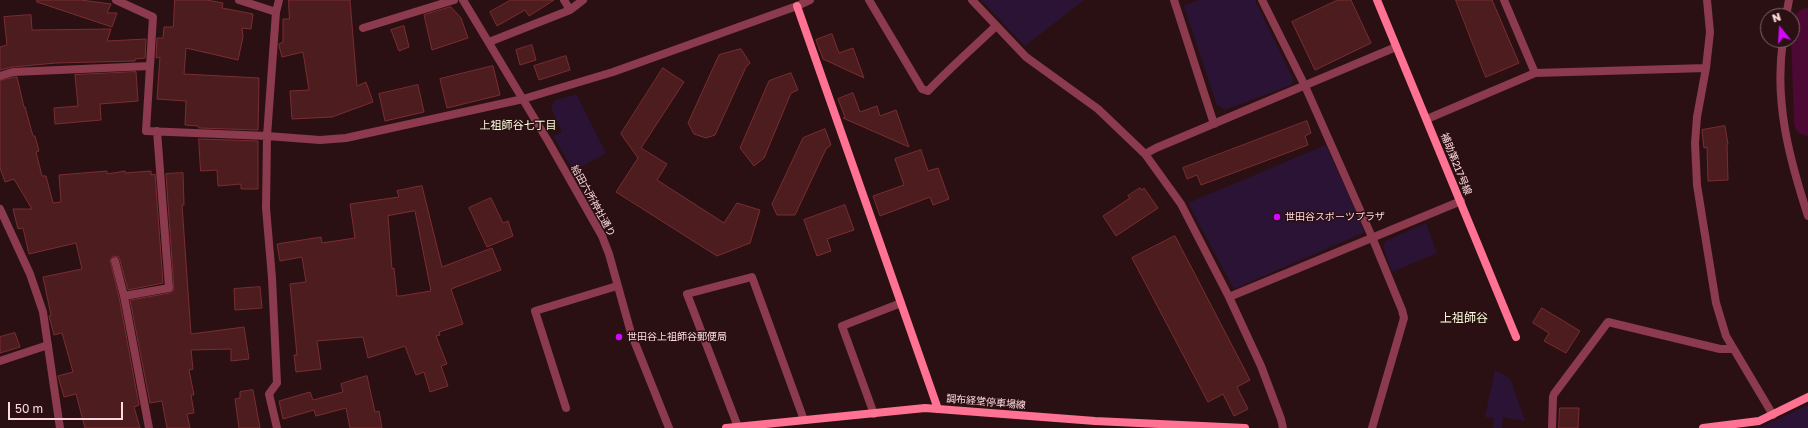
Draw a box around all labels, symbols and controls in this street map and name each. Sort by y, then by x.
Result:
north arrow [1760,8,1800,48]
text: N [1770,10,1782,25]
district label: 上祖師谷七丁目 [480,119,556,133]
street label: 補助第217号線 [1438,131,1474,197]
street label: 給田六所神社通り [568,163,618,239]
place label: 世田谷スポーツプラザ [1285,211,1385,223]
marker: 世田谷スポーツプラザ [1272,212,1282,222]
district label: 上祖師谷 [1440,311,1488,325]
place label: 世田谷上祖師谷郵便局 [627,331,727,343]
marker: 世田谷上祖師谷郵便局 [614,332,624,342]
street label: 調布経堂停車場線 [946,393,1026,411]
scale bar [10,394,125,420]
text: 50 m [15,401,43,416]

